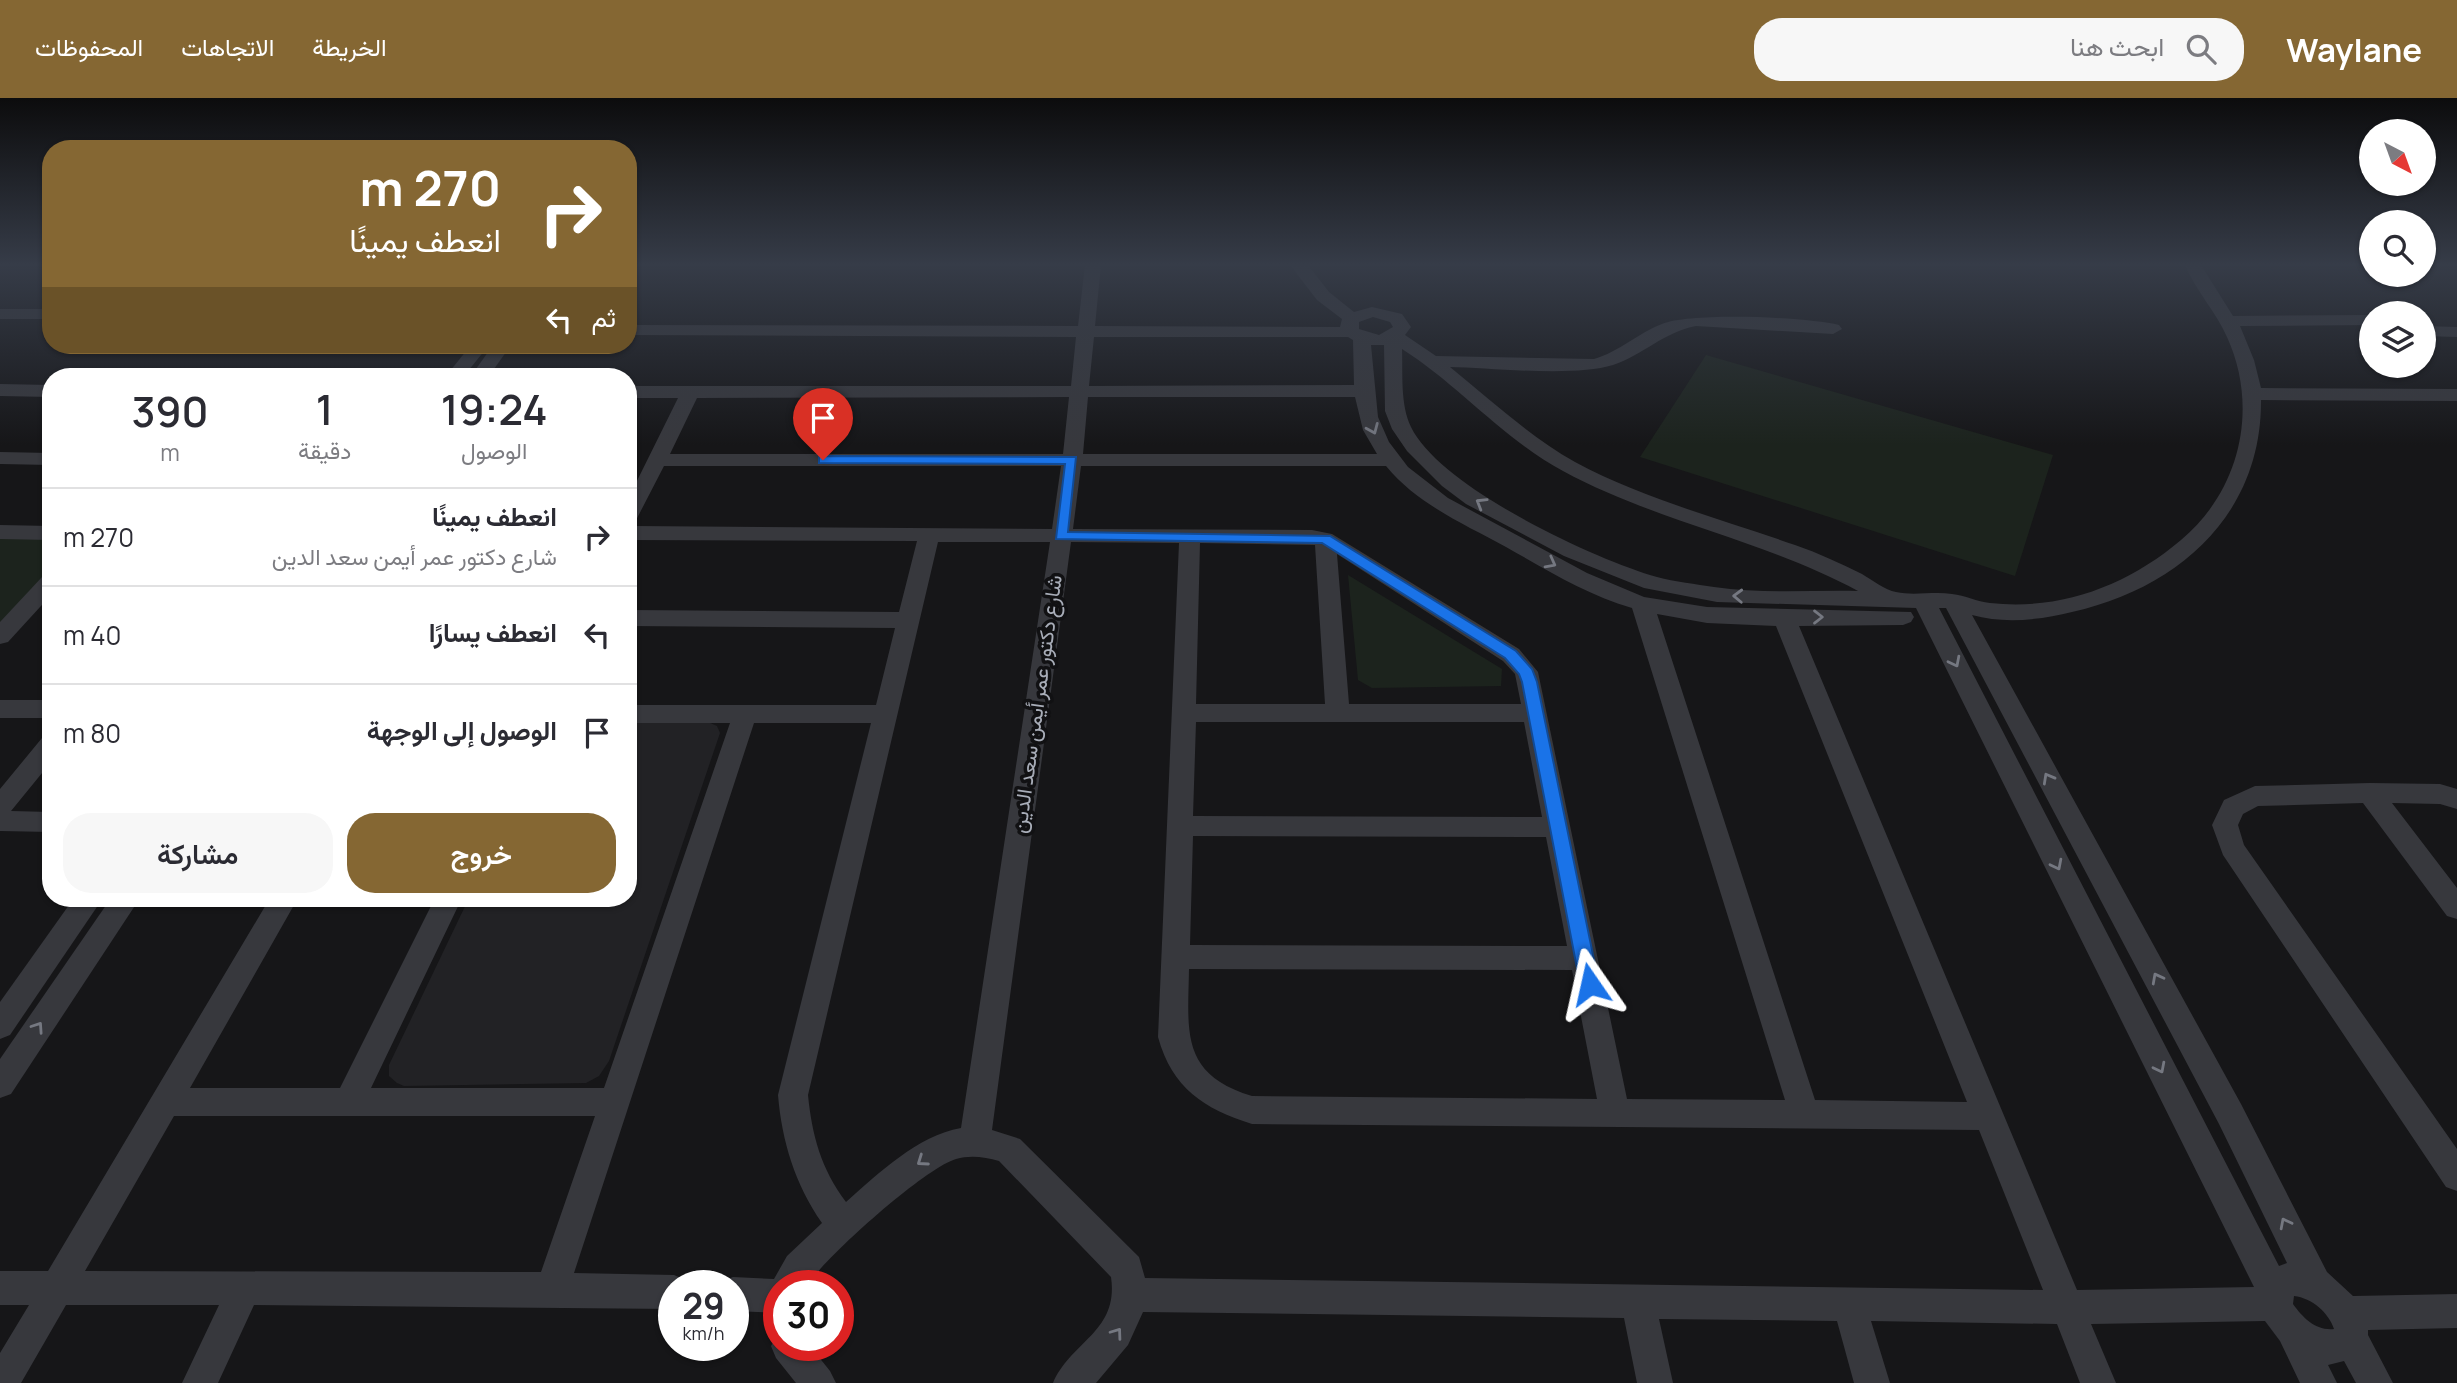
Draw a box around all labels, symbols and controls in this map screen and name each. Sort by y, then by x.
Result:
search box [1754,18,2244,81]
text: Waylane [2286,27,2422,72]
text: ابحث هنا [2070,28,2164,64]
text: المحفوظات [35,30,143,63]
text: الاتجاهات [181,30,274,63]
text: الخريطة [312,30,387,63]
icon: search [2182,30,2220,68]
north arrow [2359,119,2436,196]
map controls [2359,119,2436,378]
text: 270 m [360,154,501,221]
icon: right [525,168,616,259]
button: search [2359,210,2436,287]
text: انعطف يمينًا [349,218,501,262]
text: ثم [592,299,616,335]
icon: left [540,301,578,339]
button: layers [2359,301,2436,378]
text: 1 [316,380,334,438]
text: 19:24 [441,380,548,438]
text: 390 [131,382,209,440]
pin [793,388,853,460]
icon: arrive [804,399,842,437]
one-way arrow [1365,422,1379,434]
text: دقيقة [298,434,351,466]
text: الوصول [461,434,527,466]
text: m [160,436,180,468]
text: انعطف يمينًا [432,498,557,534]
one-way arrow [1475,498,1488,511]
icon: right [578,518,616,556]
text: 270 m [63,519,134,555]
text: شارع دكتور عمر أيمن سعد الدين [272,540,557,572]
one-way arrow [1544,555,1557,568]
street label: شارع دكتور عمر أيمن سعد الدين [1004,573,1069,835]
one-way arrow [1732,588,1743,603]
one-way arrow [1813,609,1824,625]
text: انعطف يسارًا [429,614,557,650]
icon: left [578,616,616,654]
text: 40 m [63,617,121,653]
one-way arrow [1946,655,1960,667]
text: الوصول إلى الوجهة [367,712,557,748]
icon: arrive [578,714,616,752]
text: 80 m [63,715,121,751]
one-way arrow [2043,773,2056,785]
button: مشاركة [63,813,333,893]
button: خروج [347,813,616,893]
one-way arrow [2049,858,2063,870]
position arrow [1553,947,1627,1021]
one-way arrow [2151,973,2165,985]
one-way arrow [30,1022,43,1035]
one-way arrow [2152,1061,2165,1073]
one-way arrow [917,1153,930,1165]
one-way arrow [2279,1218,2293,1230]
speed limit sign: 30 [763,1270,854,1361]
text: 29 [682,1282,725,1330]
text: km/h [683,1321,724,1345]
one-way arrow [1109,1328,1121,1341]

